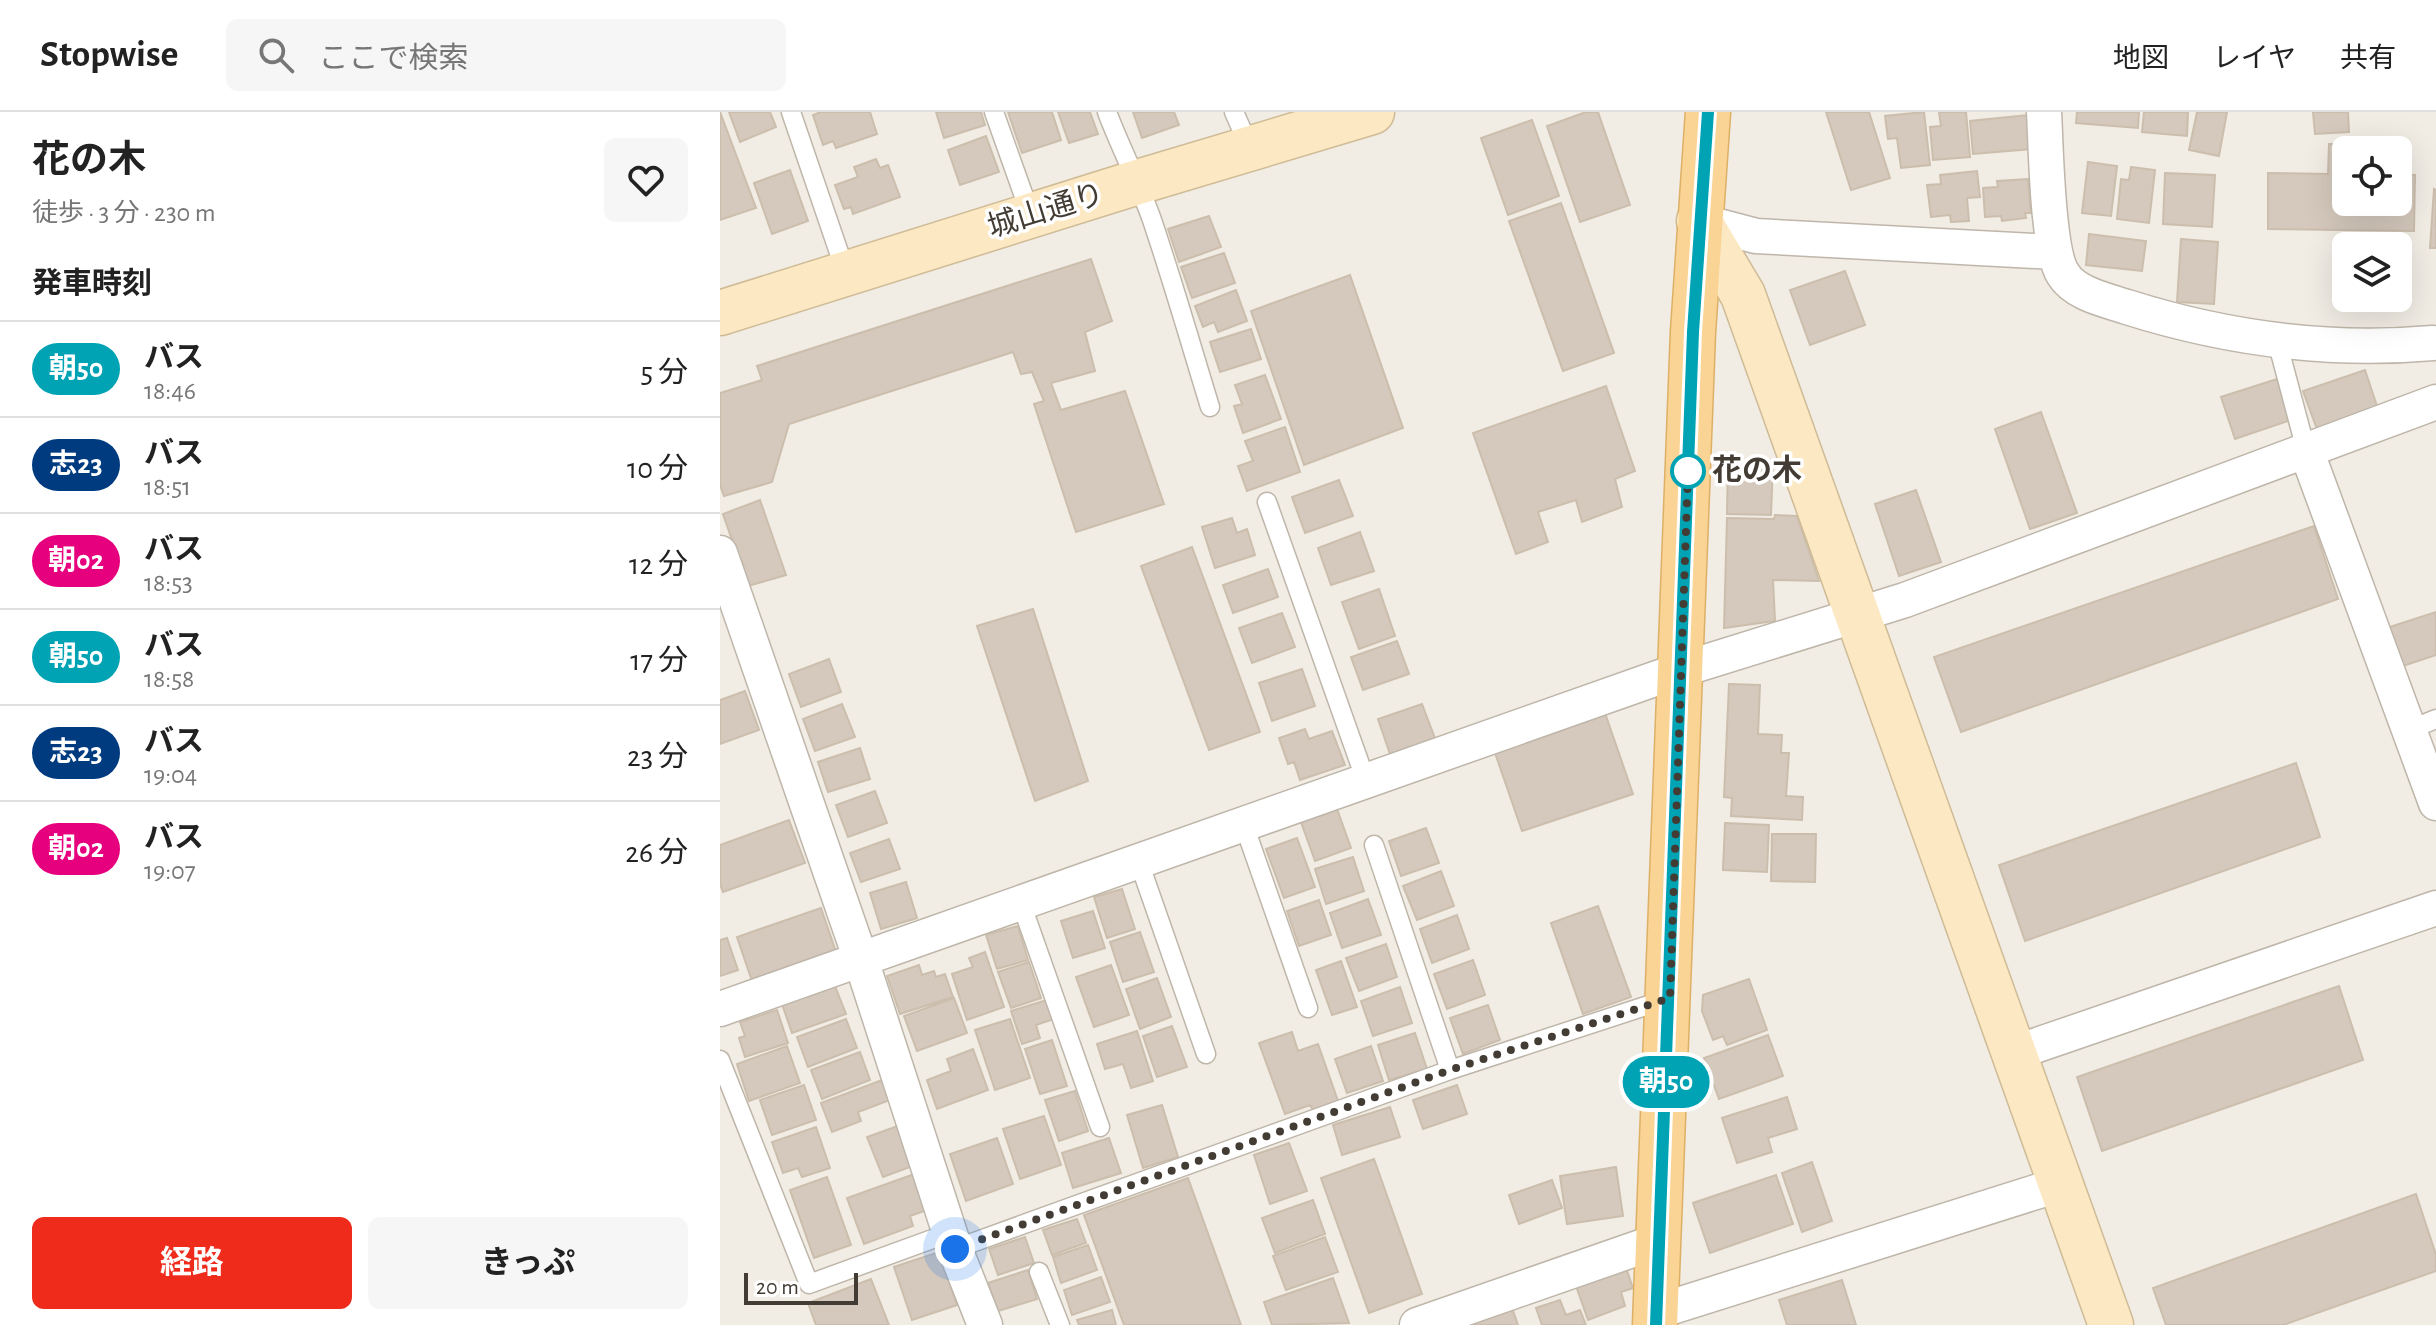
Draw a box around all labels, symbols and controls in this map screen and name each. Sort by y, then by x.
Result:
search box [226,19,786,91]
icon: search [254,33,298,77]
text: Stopwise [40,36,178,74]
text: ここで検索 [318,44,468,74]
text: 地図 [2113,45,2169,73]
text: レイヤ [2213,45,2296,73]
text: 共有 [2340,45,2396,73]
map controls [2332,136,2412,312]
button: locate [2332,136,2412,216]
button: heart [604,138,688,222]
text: 花の木 [32,142,146,180]
street label: 城山通り [984,177,1108,243]
text: 徒歩 · 3 分 · 230 m [32,200,215,226]
button: layers [2332,232,2412,312]
text: 発車時刻 [32,269,152,299]
text: バス [144,343,204,373]
text: 朝50 [49,355,103,383]
text: 5 分 [641,358,688,388]
text: 18:46 [144,378,196,404]
text: バス [144,439,204,469]
text: 志23 [49,451,103,479]
text: 10 分 [627,454,688,484]
marker: 花の木 [1671,454,1705,488]
place label: 花の木 [1712,454,1802,486]
text: 18:51 [144,474,191,500]
text: バス [144,535,204,565]
text: 朝02 [48,547,104,575]
text: 12 分 [629,550,688,580]
text: 18:53 [144,570,193,596]
text: バス [144,631,204,661]
text: 朝50 [49,643,103,671]
text: 17 分 [630,646,688,676]
text: 18:58 [144,666,194,692]
text: バス [144,727,204,757]
text: 志23 [49,739,103,767]
text: 23 分 [627,742,688,772]
text: 19:04 [144,762,197,788]
text: バス [144,823,204,853]
text: 朝02 [48,835,104,863]
text: 26 分 [625,838,688,868]
text: 19:07 [144,858,196,884]
line badge: 朝50 [1620,1056,1712,1108]
text: 朝50 [1639,1068,1693,1096]
button: 経路 [32,1217,352,1309]
button: きっぷ [368,1217,688,1309]
your location [935,1229,975,1269]
scale bar [744,1269,858,1305]
text: 20 m [756,1276,799,1298]

